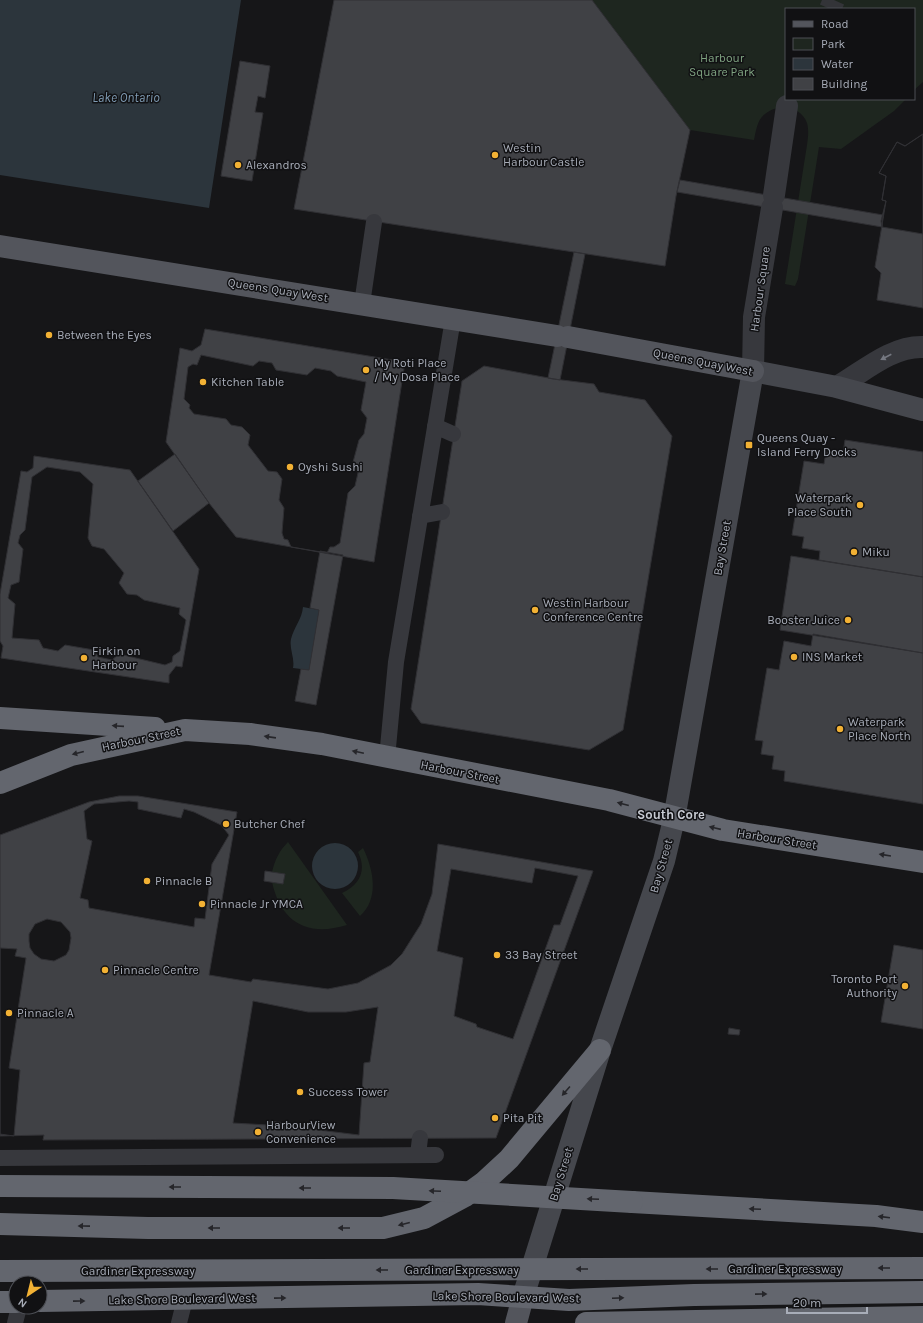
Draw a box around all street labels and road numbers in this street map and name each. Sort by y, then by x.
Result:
street label: Harbour Square [747,246,773,332]
street label: Queens Quay West [227,275,330,305]
street label: Queens Quay West [652,345,755,379]
street label: Bay Street [710,519,734,577]
street label: Harbour Street [100,724,182,754]
street label: Harbour Street [419,757,501,787]
street label: Harbour Street [736,826,818,852]
street label: Bay Street [647,837,676,895]
street label: Bay Street [546,1145,576,1203]
street label: Gardiner Expressway [728,1262,842,1276]
street label: Gardiner Expressway [405,1263,519,1277]
street label: Gardiner Expressway [81,1264,195,1278]
street label: Lake Shore Boulevard West [432,1289,580,1305]
street label: Lake Shore Boulevard West [108,1291,256,1307]

